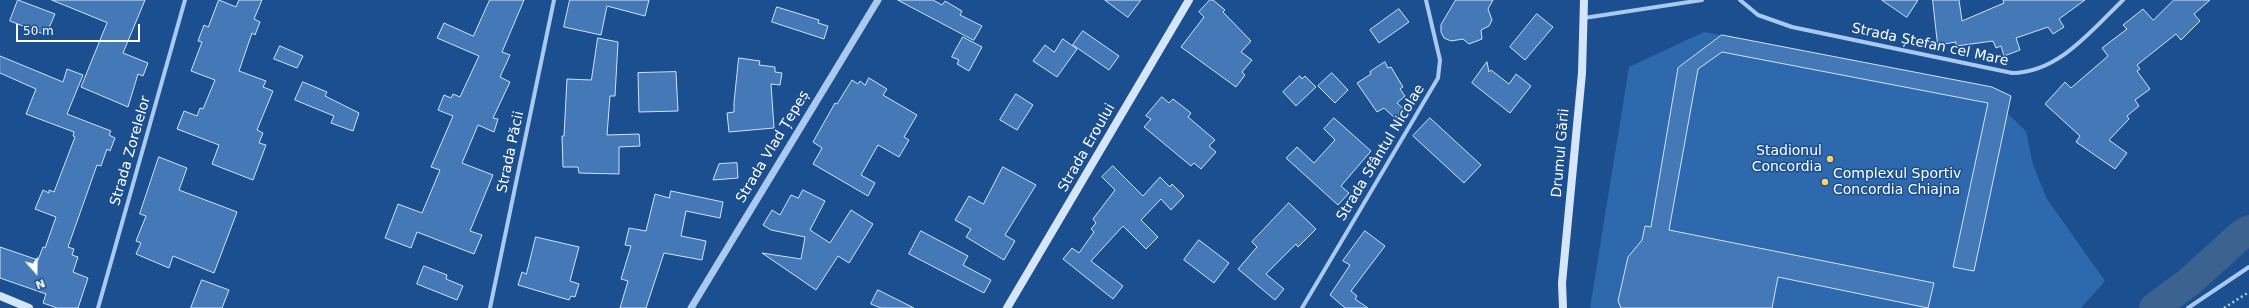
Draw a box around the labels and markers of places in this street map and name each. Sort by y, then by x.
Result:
place label: Stadionul Concordia [1752,143,1822,176]
marker: Stadionul Concordia [1825,154,1835,164]
place label: Complexul Sportiv Concordia Chiajna [1833,166,1961,198]
marker: Complexul Sportiv Concordia Chiajna [1820,177,1830,187]

